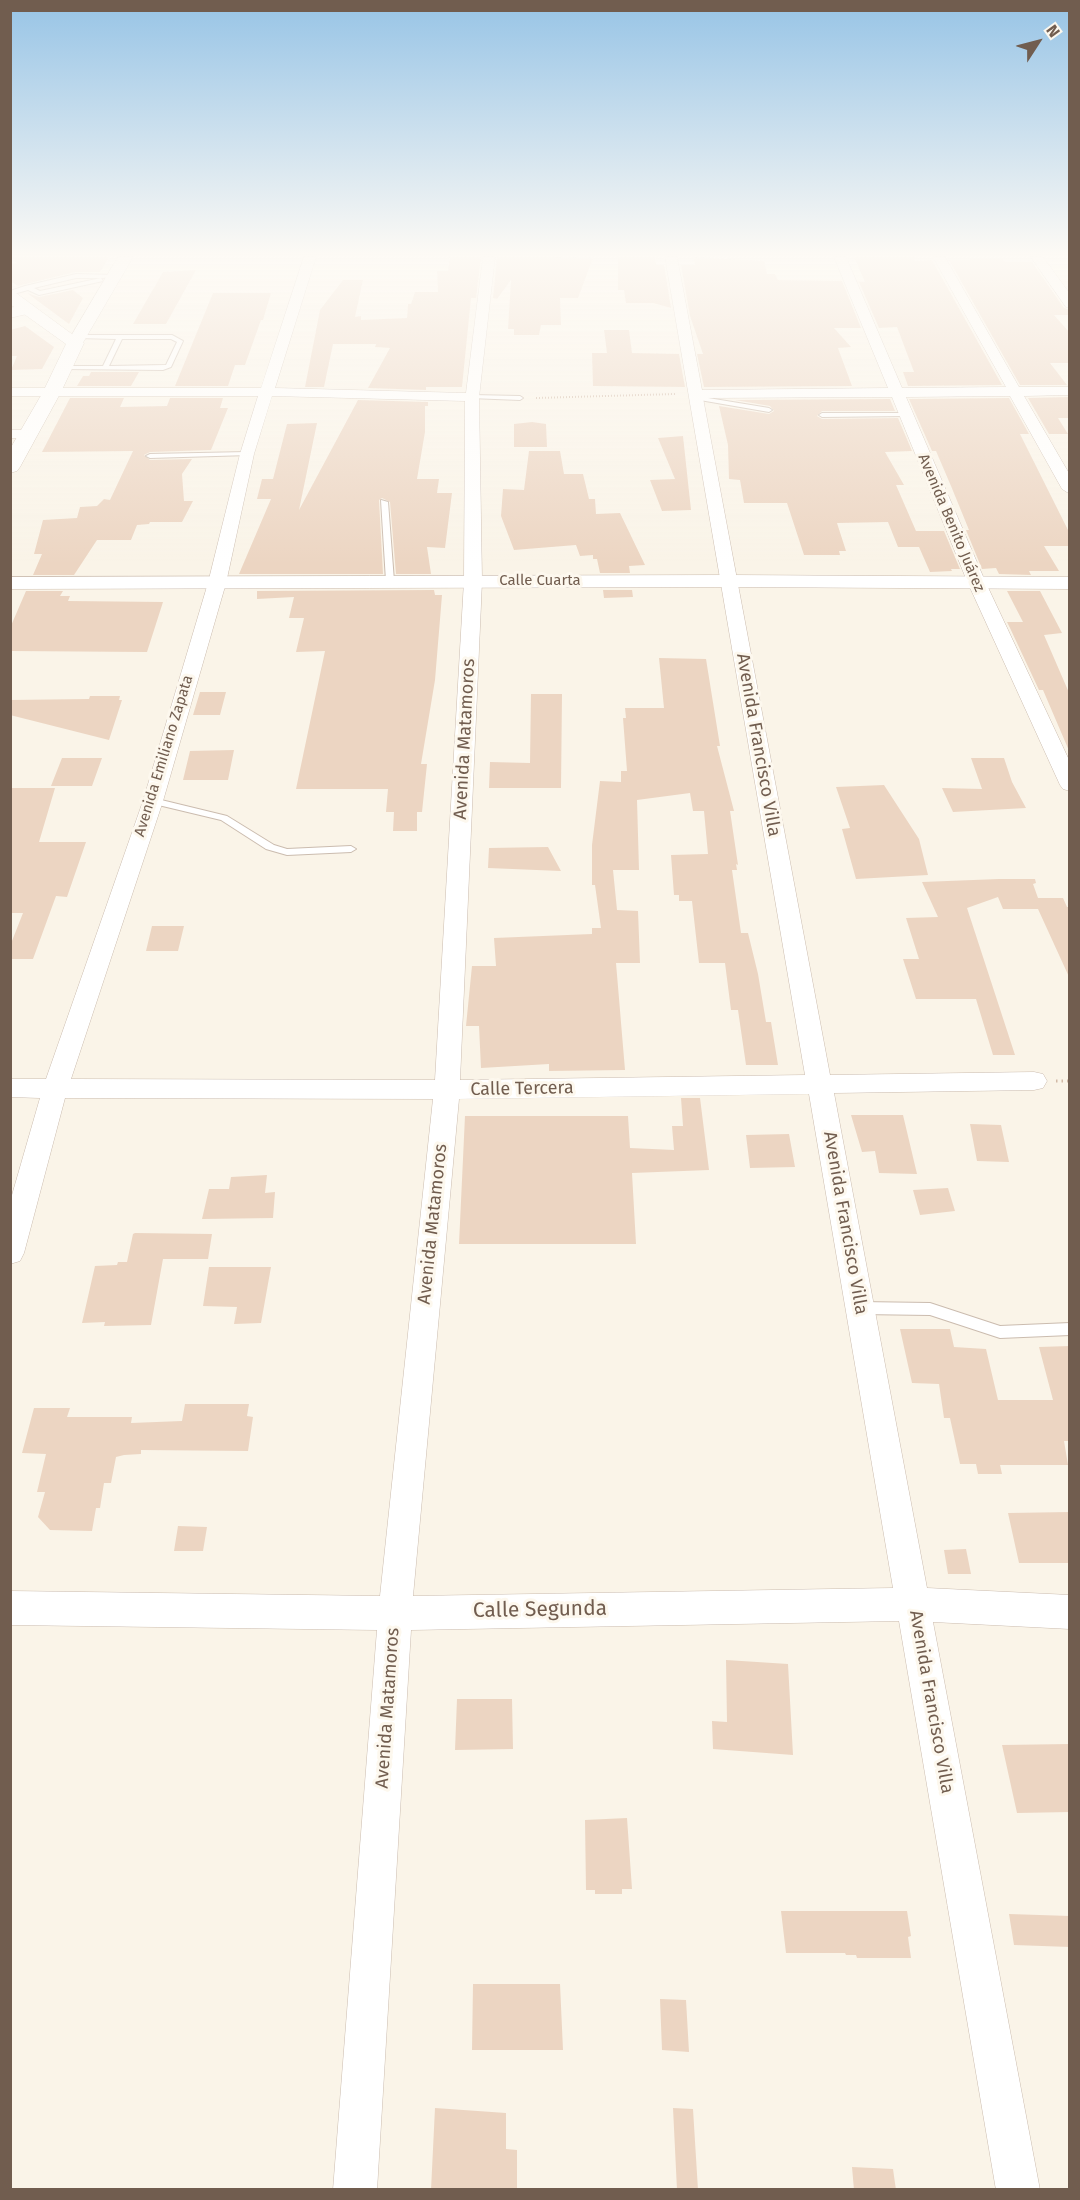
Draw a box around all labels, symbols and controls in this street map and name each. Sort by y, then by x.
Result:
north arrow [1008,12,1068,72]
text: N [1042,21,1064,41]
street label: Avenida Benito Juárez [914,451,988,595]
street label: Calle Cuarta [499,572,581,590]
street label: Avenida Francisco Villa [731,652,785,838]
street label: Avenida Matamoros [450,658,480,820]
street label: Avenida Emiliano Zapata [131,673,197,839]
street label: Calle Tercera [470,1077,574,1101]
street label: Avenida Francisco Villa [818,1130,872,1316]
street label: Avenida Matamoros [414,1143,452,1305]
street label: Calle Segunda [473,1596,607,1624]
street label: Avenida Francisco Villa [904,1609,958,1795]
street label: Avenida Matamoros [372,1627,404,1789]

